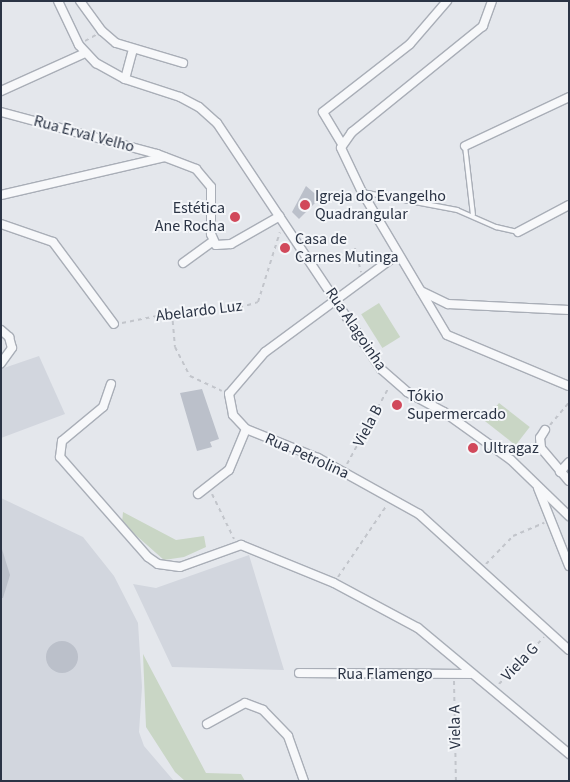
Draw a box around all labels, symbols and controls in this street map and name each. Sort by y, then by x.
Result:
street label: Rua Erval Velho [32,111,136,157]
place label: Igreja do Evangelho Quadrangular [315,186,446,224]
place label: Estética Ane Rocha [155,198,225,236]
marker: Igreja do Evangelho Quadrangular [299,199,311,211]
marker: Estética Ane Rocha [229,211,241,223]
place label: Casa de Carnes Mutinga [295,229,399,267]
marker: Casa de Carnes Mutinga [279,242,291,254]
street label: Rua Alagoinha [321,284,391,374]
street label: Abelardo Luz [155,296,243,326]
place label: Tókio Supermercado [407,386,506,424]
marker: Tókio Supermercado [391,399,403,411]
street label: Viela B [349,402,387,450]
street label: Rua Petrolina [262,429,352,483]
place label: Ultragaz [483,438,539,458]
marker: Ultragaz [467,442,479,454]
street label: Viela G [497,639,543,685]
street label: Rua Flamengo [337,664,433,684]
street label: Viela A [445,705,465,749]

